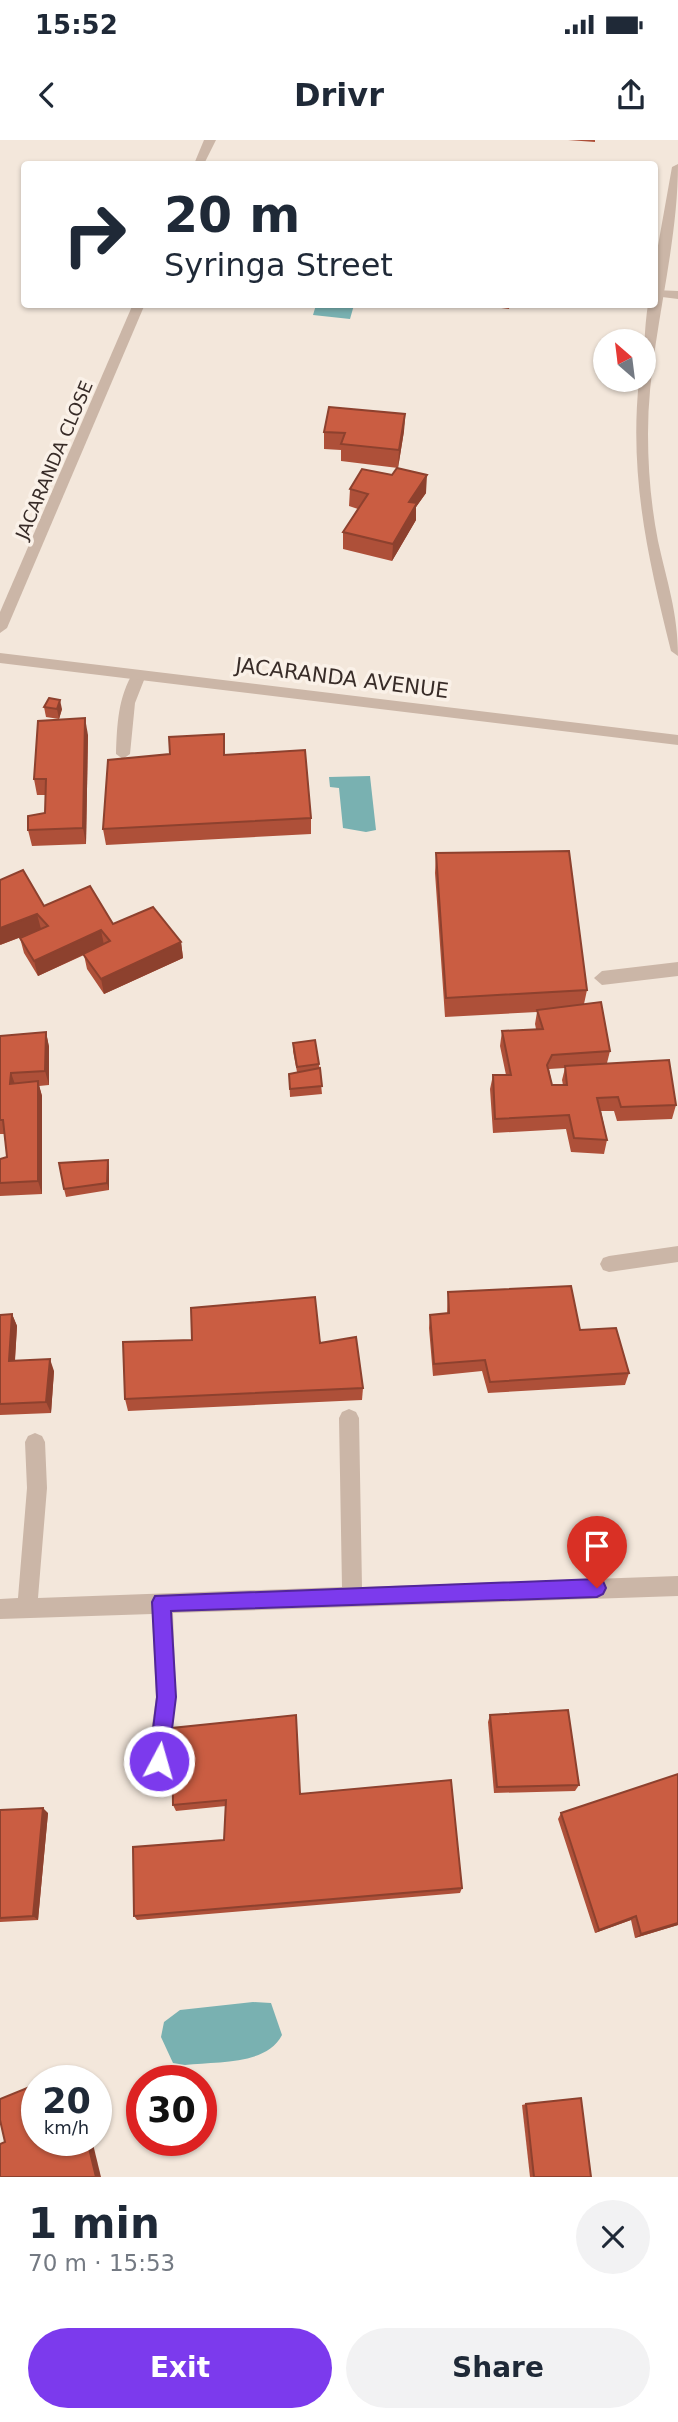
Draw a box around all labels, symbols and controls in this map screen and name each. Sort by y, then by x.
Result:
text: 15:52 [35,10,118,40]
icon: back [28,76,66,114]
text: Drivr [294,76,384,114]
icon: share [612,76,650,114]
text: 20 m [164,187,300,244]
icon: right [49,189,140,280]
text: Syringa Street [164,246,393,284]
north arrow [593,329,656,392]
map controls [593,329,656,392]
street label: JACARANDA CLOSE [11,378,97,543]
street label: JACARANDA AVENUE [232,653,450,703]
pin [567,1516,627,1588]
icon: arrive [578,1527,616,1565]
position arrow [122,1724,196,1798]
speed limit sign: 30 [126,2065,217,2156]
text: 20 [42,2081,91,2121]
text: km/h [44,2117,89,2138]
text: 1 min [28,2199,160,2248]
button: close [576,2200,650,2274]
text: 70 m · 15:53 [28,2250,175,2276]
button: Exit [28,2328,332,2408]
button: Share [346,2328,650,2408]

